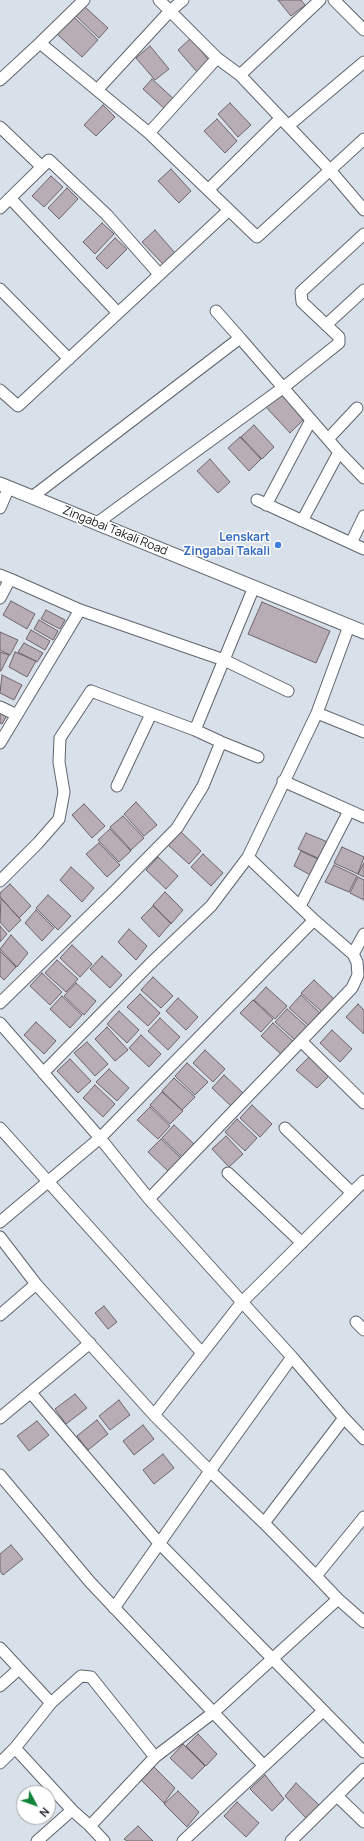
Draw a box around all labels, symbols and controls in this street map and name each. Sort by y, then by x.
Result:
street label: Zingabai Takali Road [60,503,170,559]
place label: Lenskart Zingabai Takali [183,531,270,559]
marker: Lenskart Zingabai Takali [273,540,283,550]
north arrow [16,1785,56,1825]
text: N [36,1805,53,1820]

